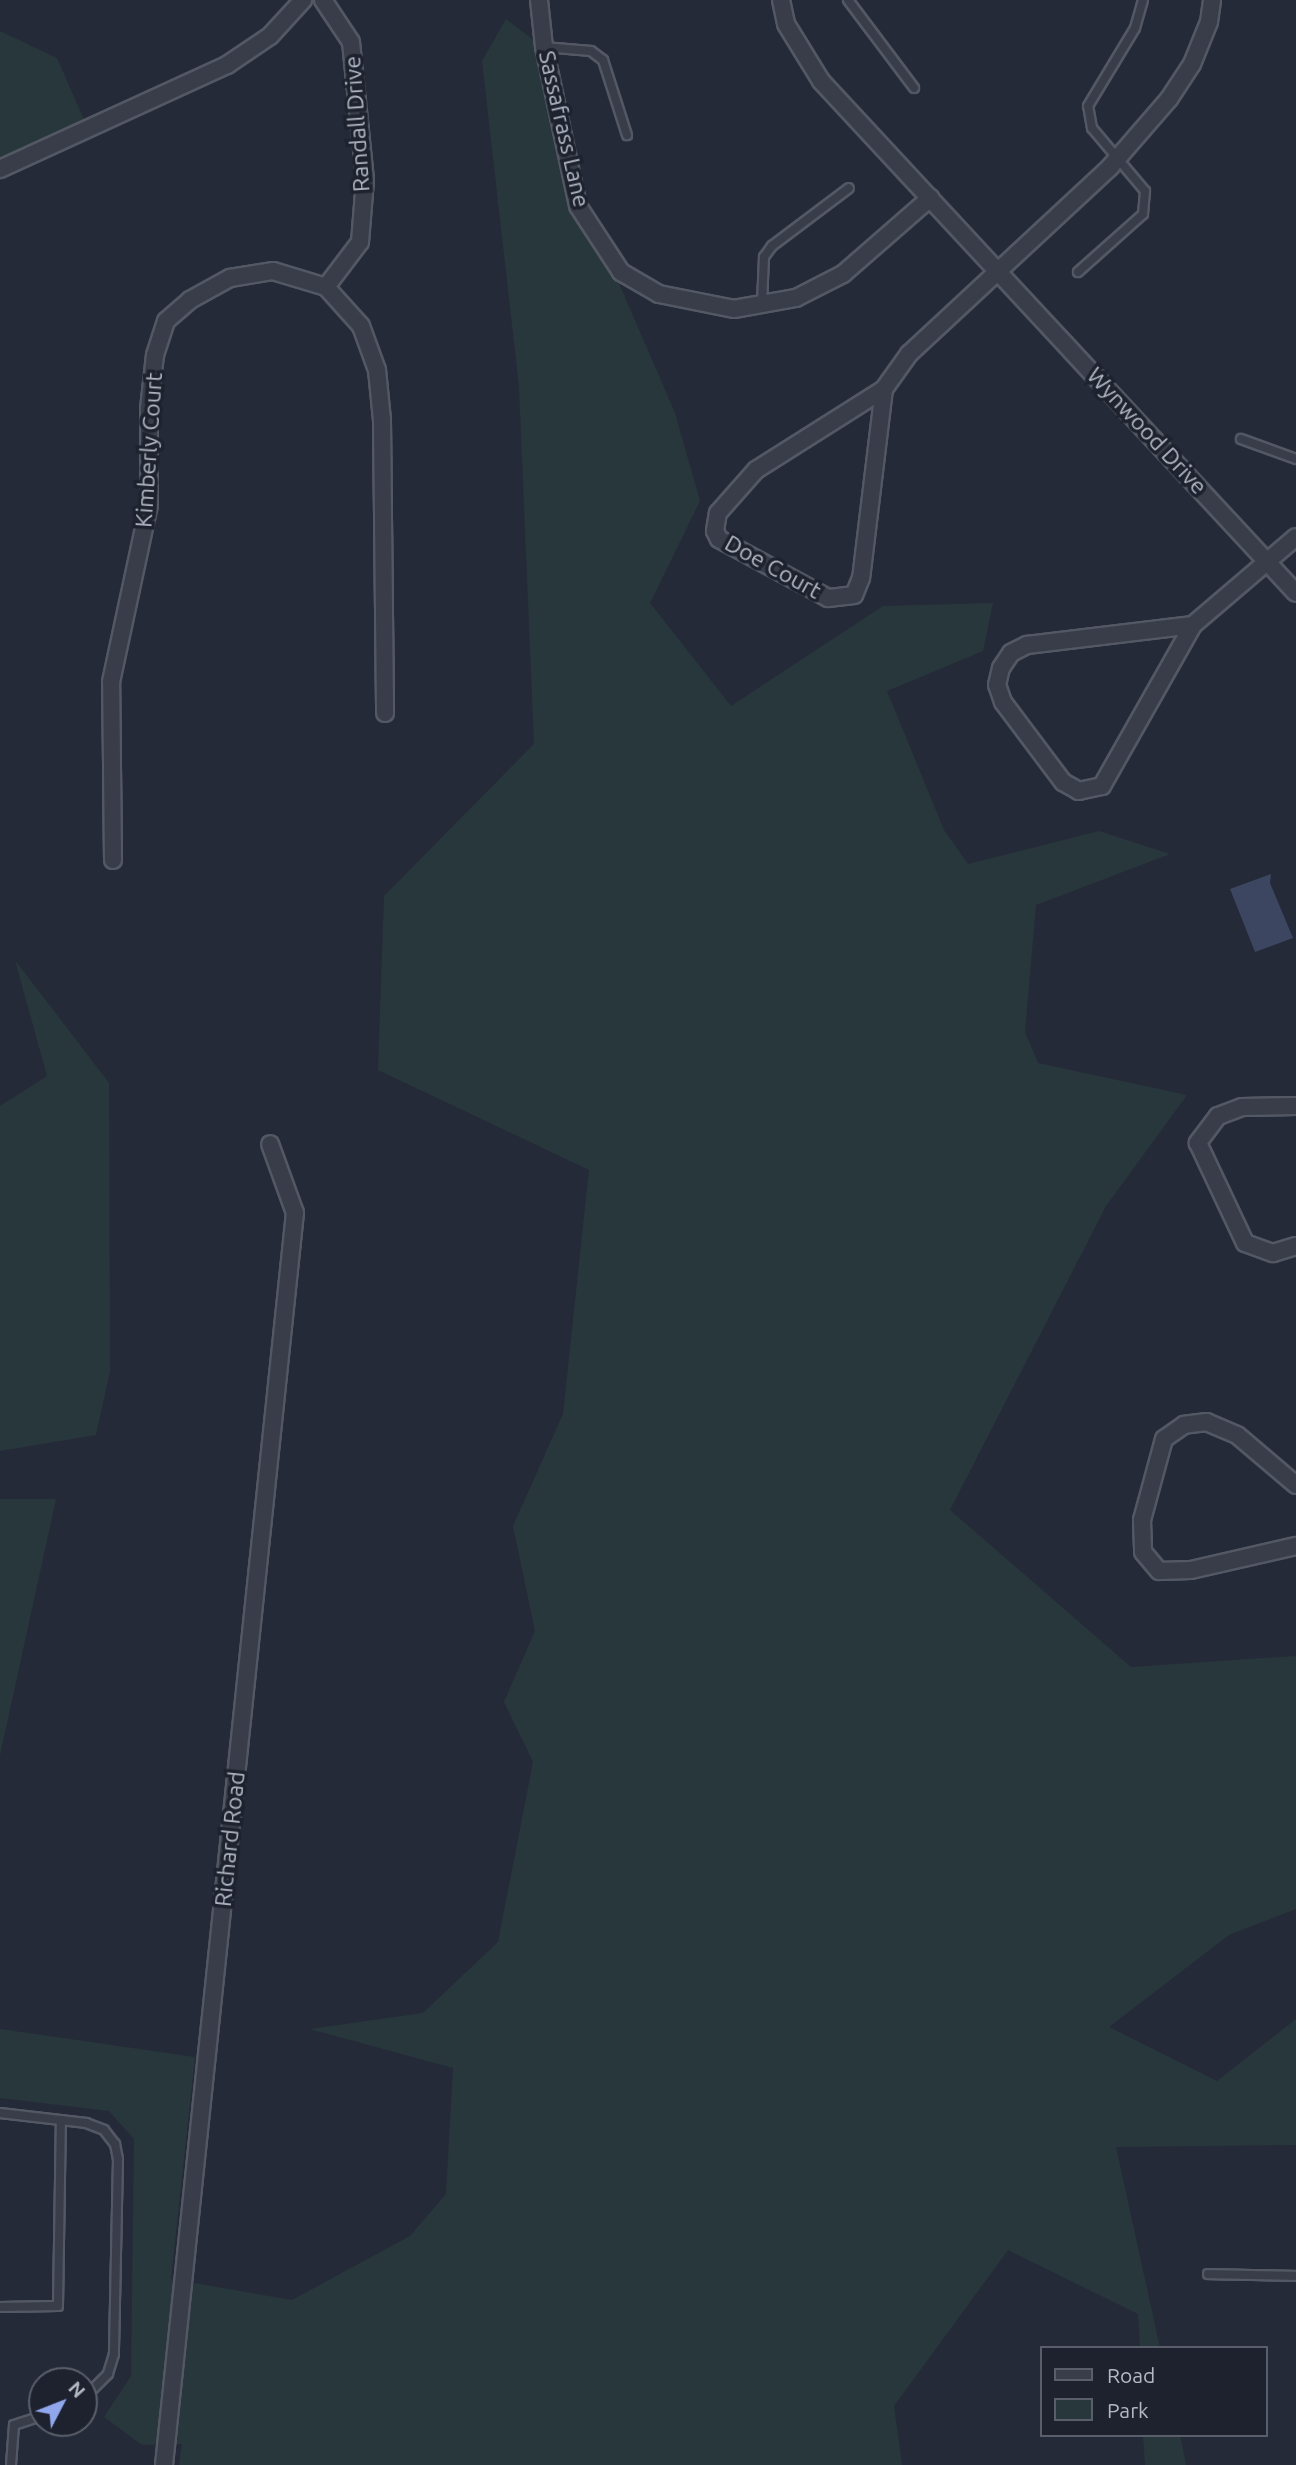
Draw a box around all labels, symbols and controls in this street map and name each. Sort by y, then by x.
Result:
street label: Sassafrass Lane [533,48,595,210]
street label: Randall Drive [338,55,376,193]
street label: Wynwood Drive [1081,362,1213,500]
street label: Kimberly Court [130,371,168,529]
street label: Doe Court [720,529,826,605]
street label: Richard Road [209,1770,251,1908]
legend [1040,2346,1268,2437]
text: Road [1107,2363,1155,2387]
north arrow [28,2367,98,2437]
text: N [64,2377,90,2402]
text: Park [1107,2398,1149,2422]

